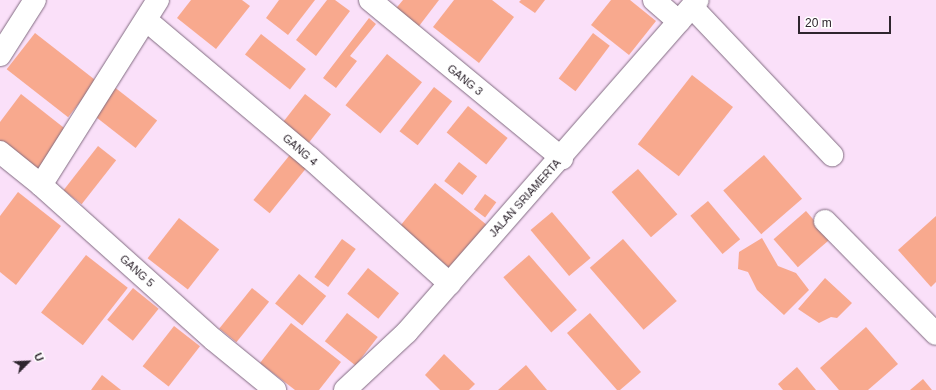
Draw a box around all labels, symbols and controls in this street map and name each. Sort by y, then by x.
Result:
scale bar [800,8,893,34]
text: 20 m [805,16,832,30]
street label: GANG 3 [445,62,485,98]
street label: GANG 4 [280,131,320,169]
street label: JALAN SRIAMERTA [486,156,564,240]
street label: GANG 5 [117,252,157,290]
north arrow [8,342,48,382]
text: U [32,351,46,363]

